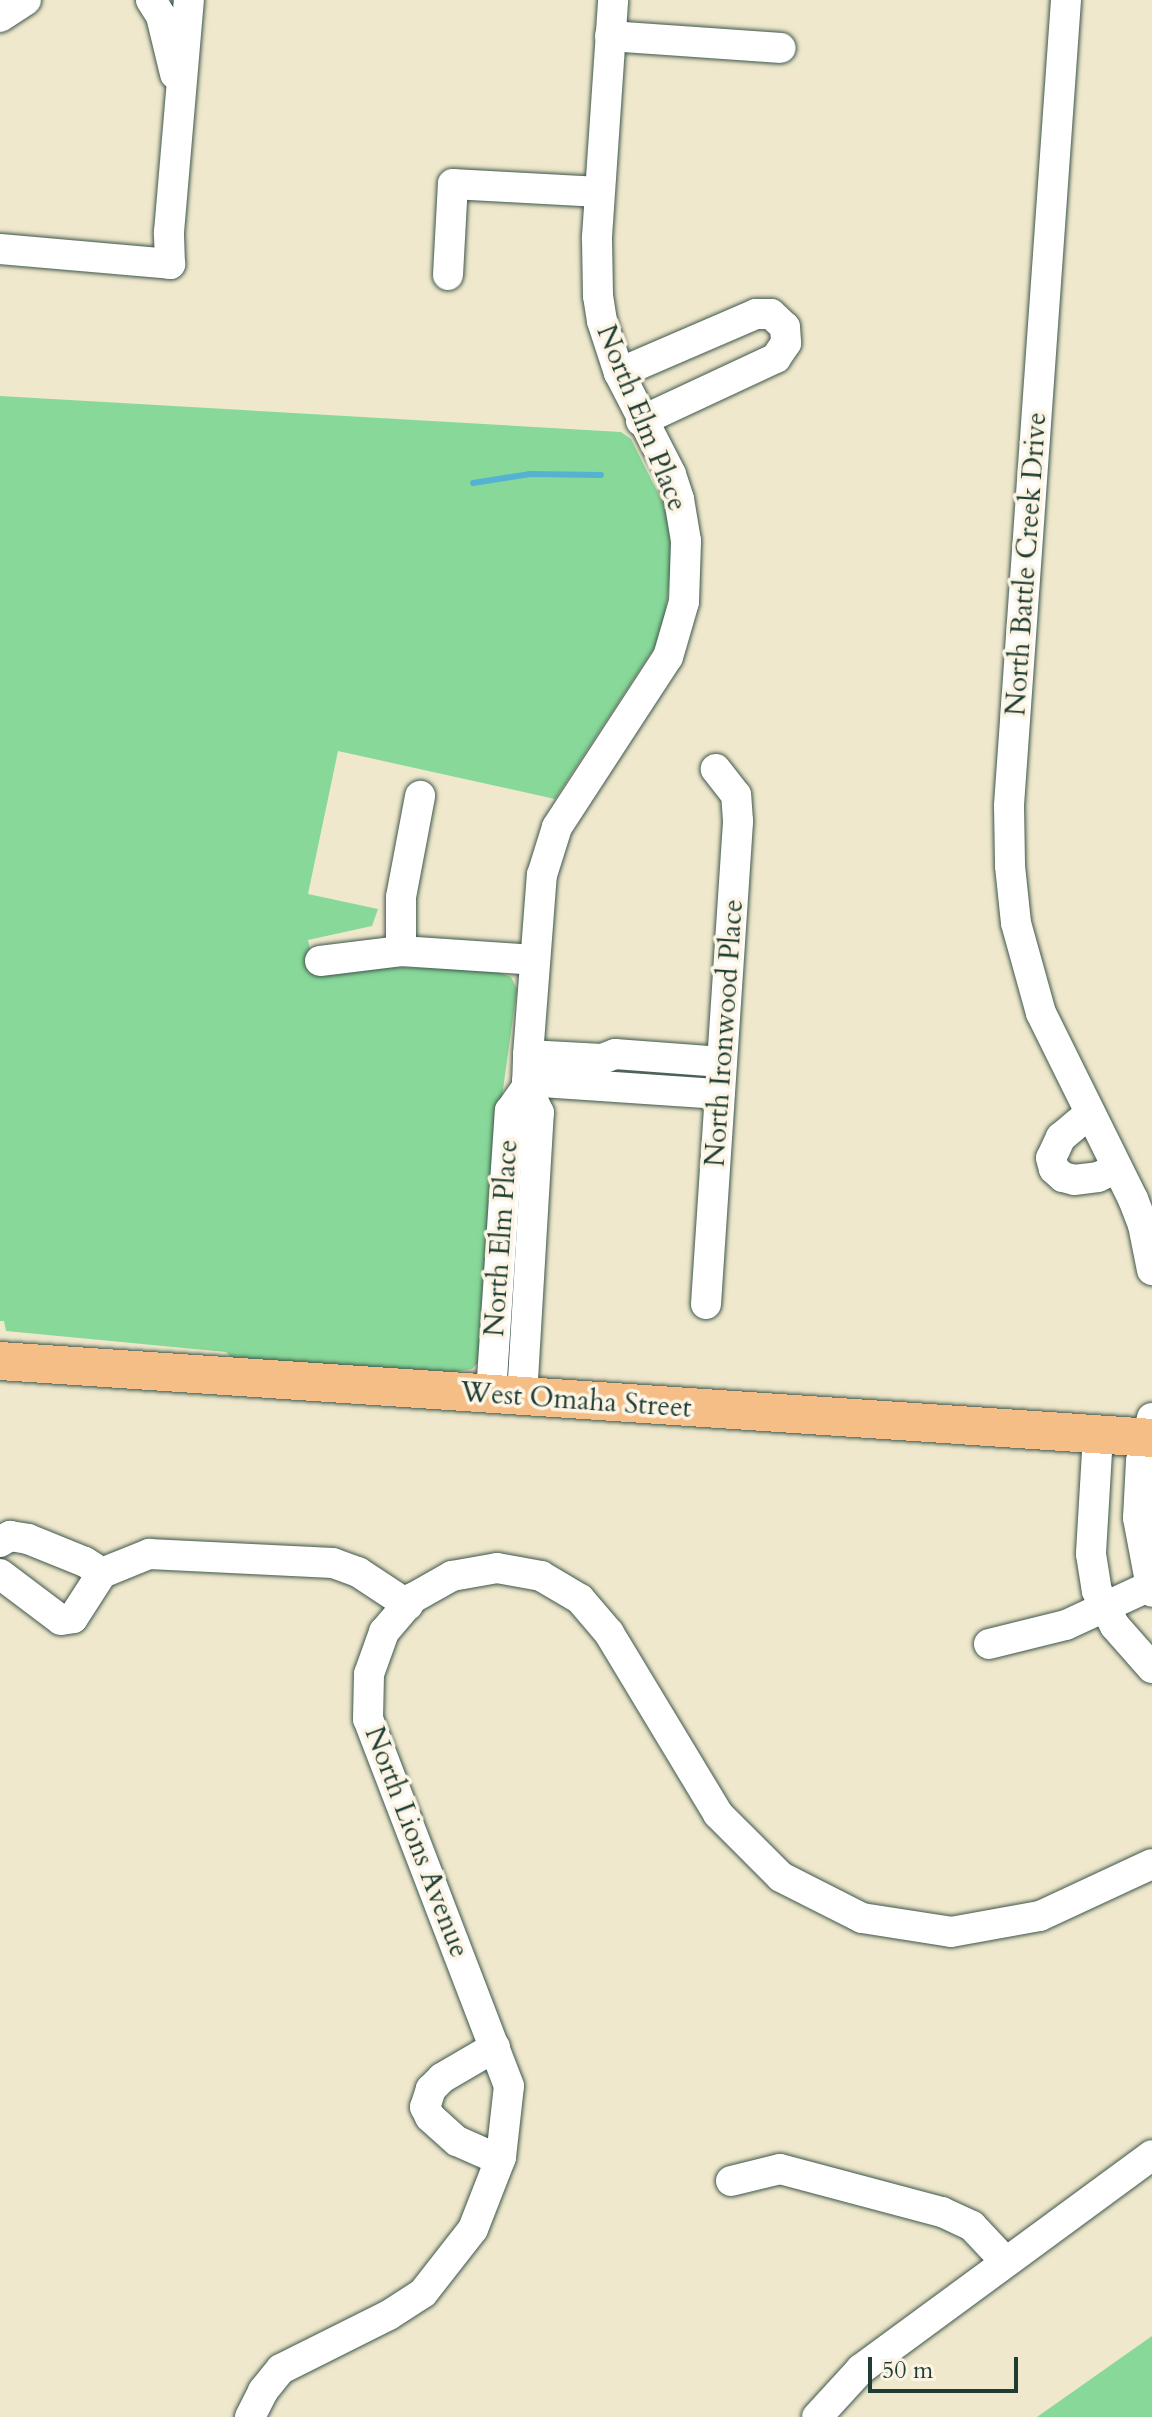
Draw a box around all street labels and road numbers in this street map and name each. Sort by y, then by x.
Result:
street label: North Elm Place [589,320,695,516]
street label: North Battle Creek Drive [999,411,1053,717]
street label: North Ironwood Place [698,898,750,1168]
street label: North Elm Place [477,1138,525,1338]
street label: West Omaha Street [459,1375,693,1425]
street label: North Lions Avenue [358,1722,476,1962]

